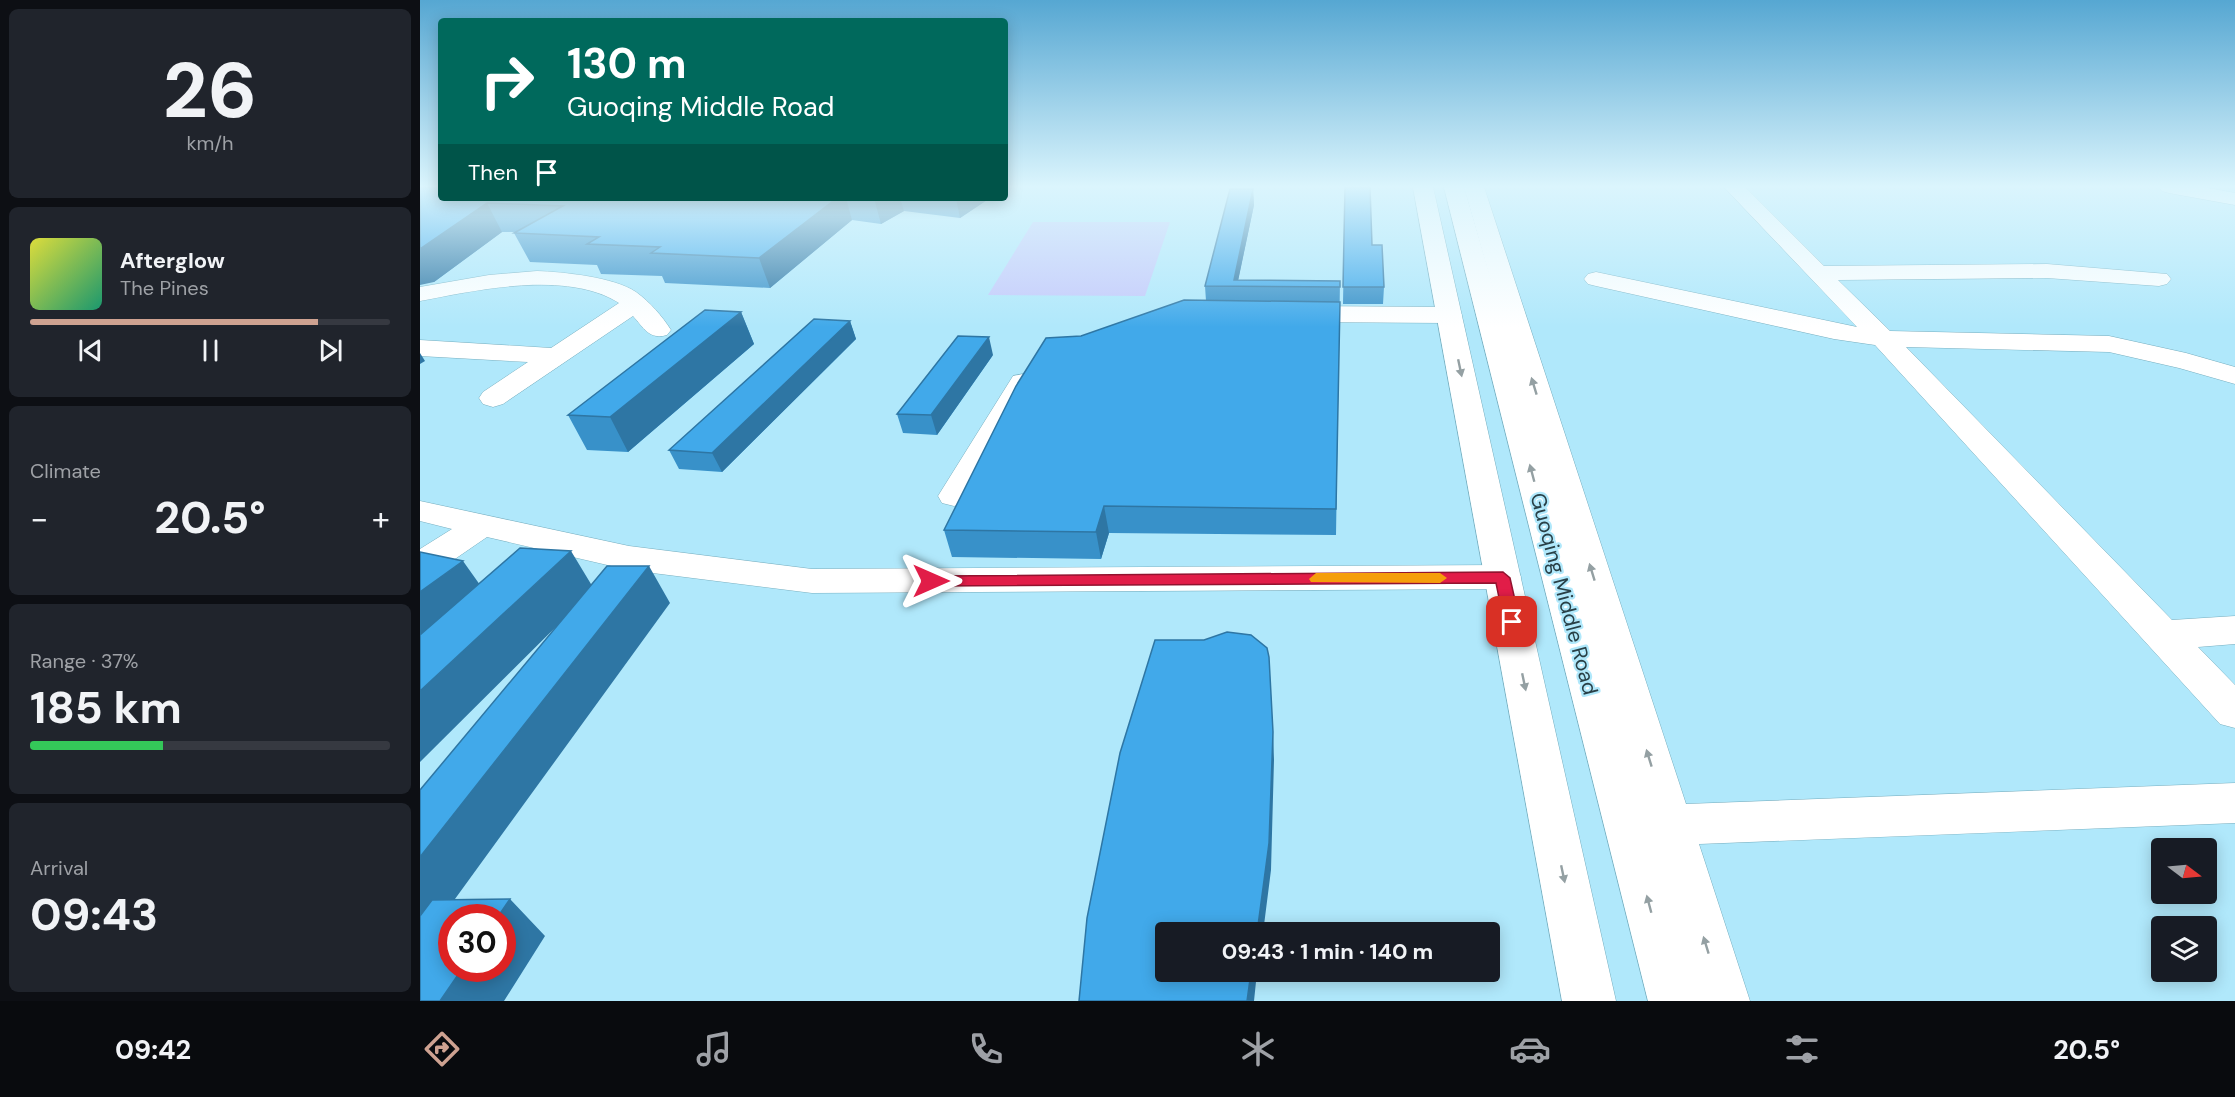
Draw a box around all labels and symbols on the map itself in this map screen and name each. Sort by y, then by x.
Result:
one-way arrow [1456,359,1465,378]
one-way arrow [1529,377,1539,395]
one-way arrow [1526,463,1536,482]
street label: Guoqing Middle Road [1524,490,1604,698]
position arrow [899,549,963,613]
one-way arrow [1587,563,1596,581]
pin [1486,596,1537,647]
one-way arrow [1520,673,1529,692]
one-way arrow [1644,749,1654,767]
north arrow [2151,838,2217,904]
one-way arrow [1559,864,1568,883]
one-way arrow [1643,895,1653,913]
speed limit sign: 30 [438,904,516,982]
one-way arrow [1701,936,1710,954]

